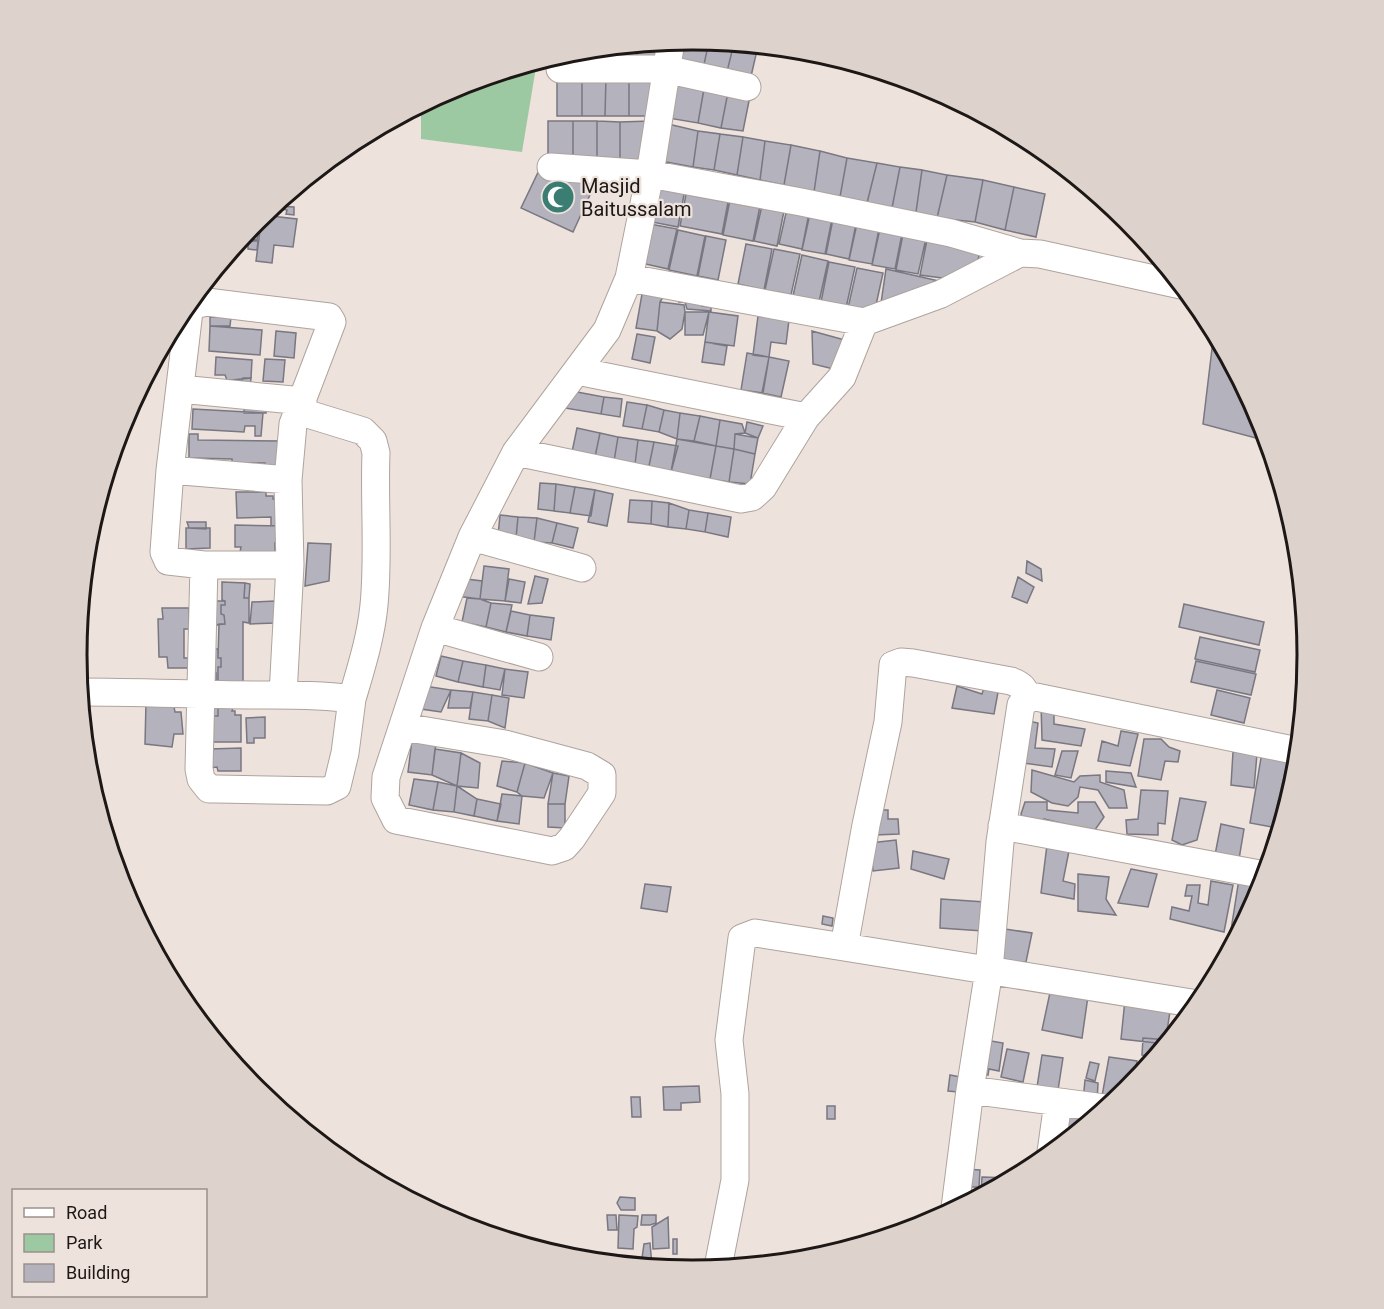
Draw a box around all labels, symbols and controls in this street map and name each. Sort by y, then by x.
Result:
place label: Masjid Baitussalam [581,174,692,221]
mosque icon: Masjid Baitussalam [540,179,576,215]
legend [12,1189,207,1297]
text: Road [66,1202,107,1223]
text: Park [66,1232,103,1253]
text: Building [66,1262,130,1283]

